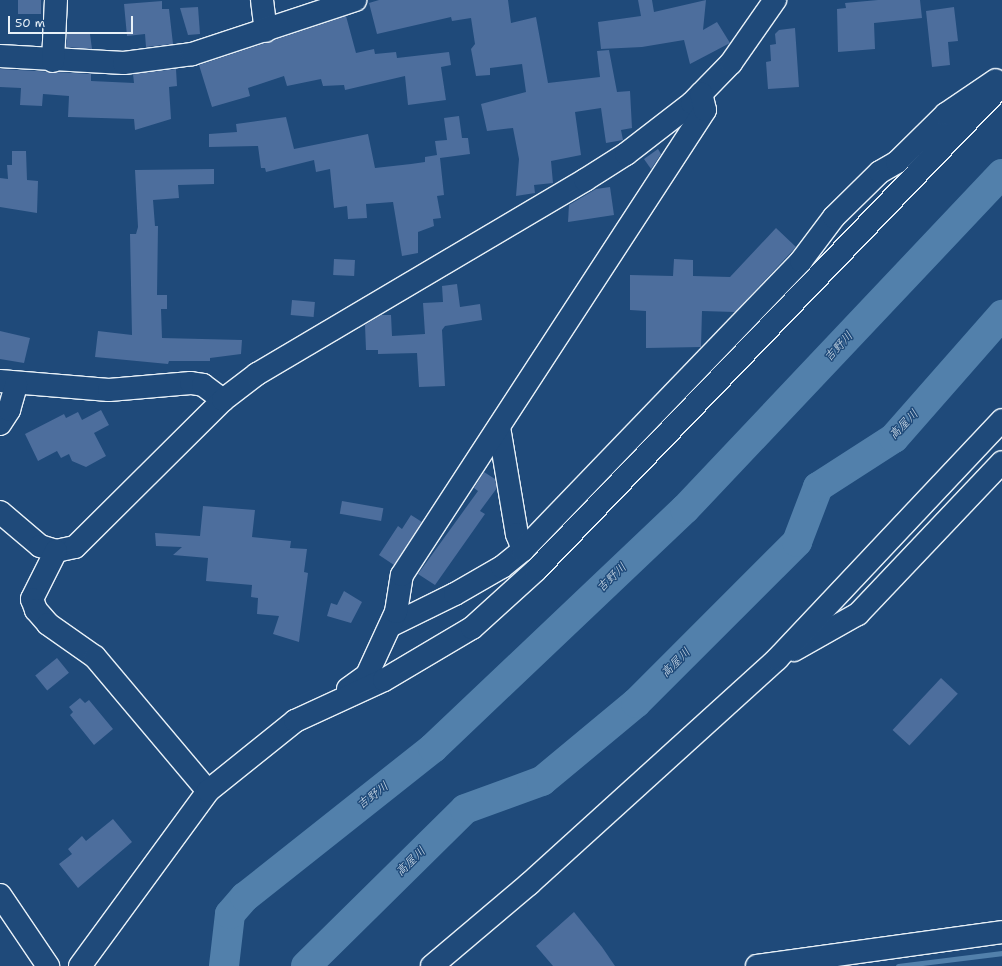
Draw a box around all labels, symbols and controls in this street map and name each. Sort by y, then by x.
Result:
scale bar [10,8,135,34]
text: 50 m [15,15,45,31]
water label: 吉野川 [821,329,857,365]
water label: 高屋川 [886,407,922,443]
water label: 吉野川 [594,560,630,596]
water label: 高屋川 [658,645,694,681]
water label: 吉野川 [354,779,392,813]
water label: 高屋川 [393,844,429,880]

